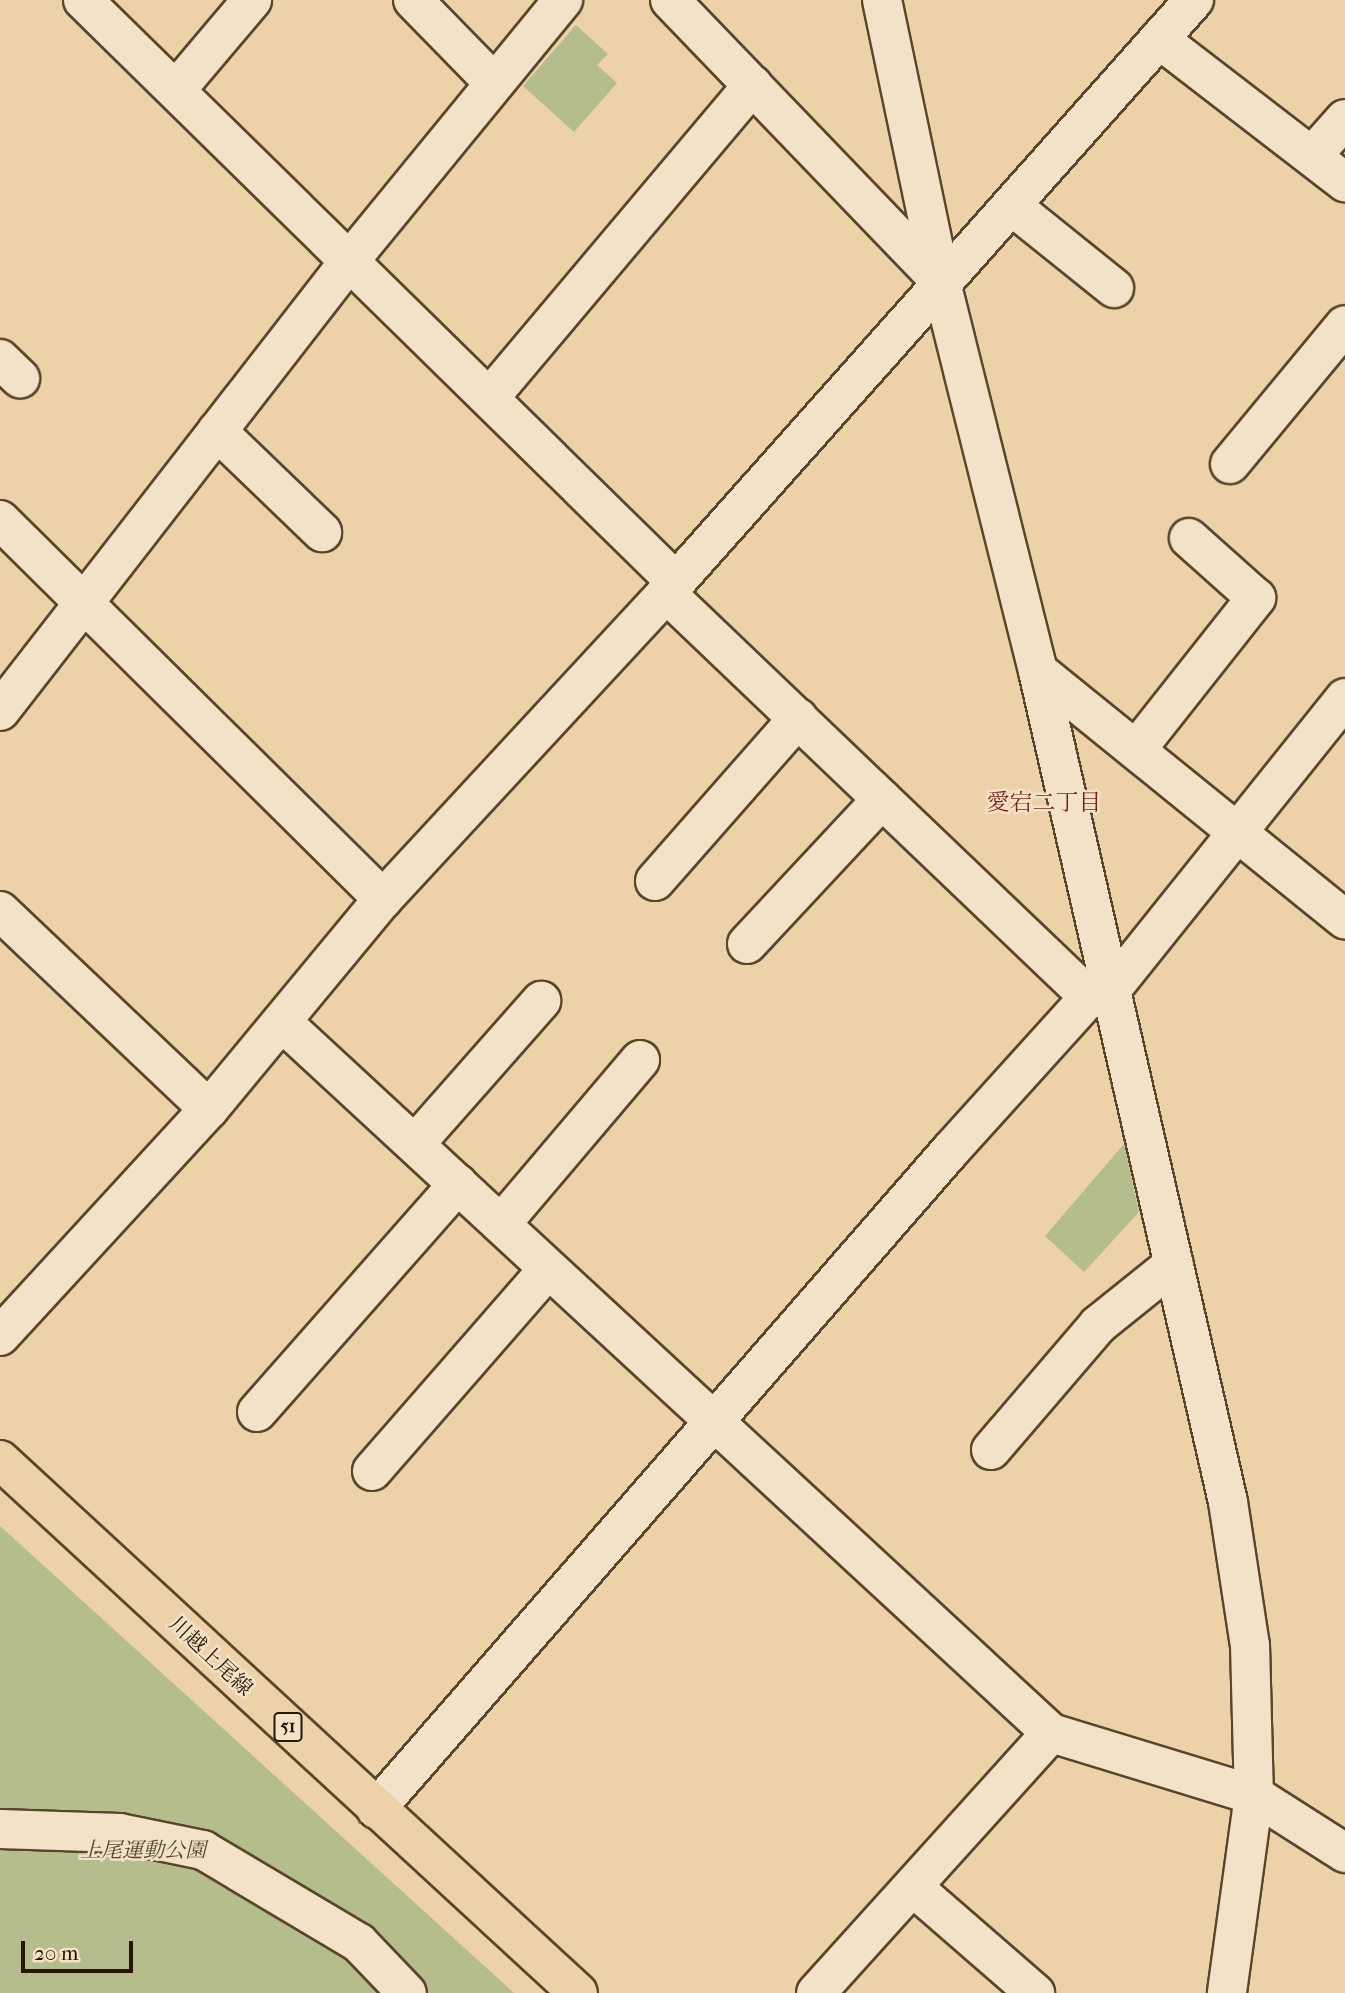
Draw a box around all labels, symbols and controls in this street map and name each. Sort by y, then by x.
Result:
district label: 愛宕二丁目 [987,789,1101,817]
street label: 川越上尾線 [164,1611,258,1701]
road number: 51 [272,1712,304,1742]
park label: 上尾運動公園 [80,1837,206,1863]
scale bar [24,1926,136,1970]
text: 20 m [34,1941,78,1965]

